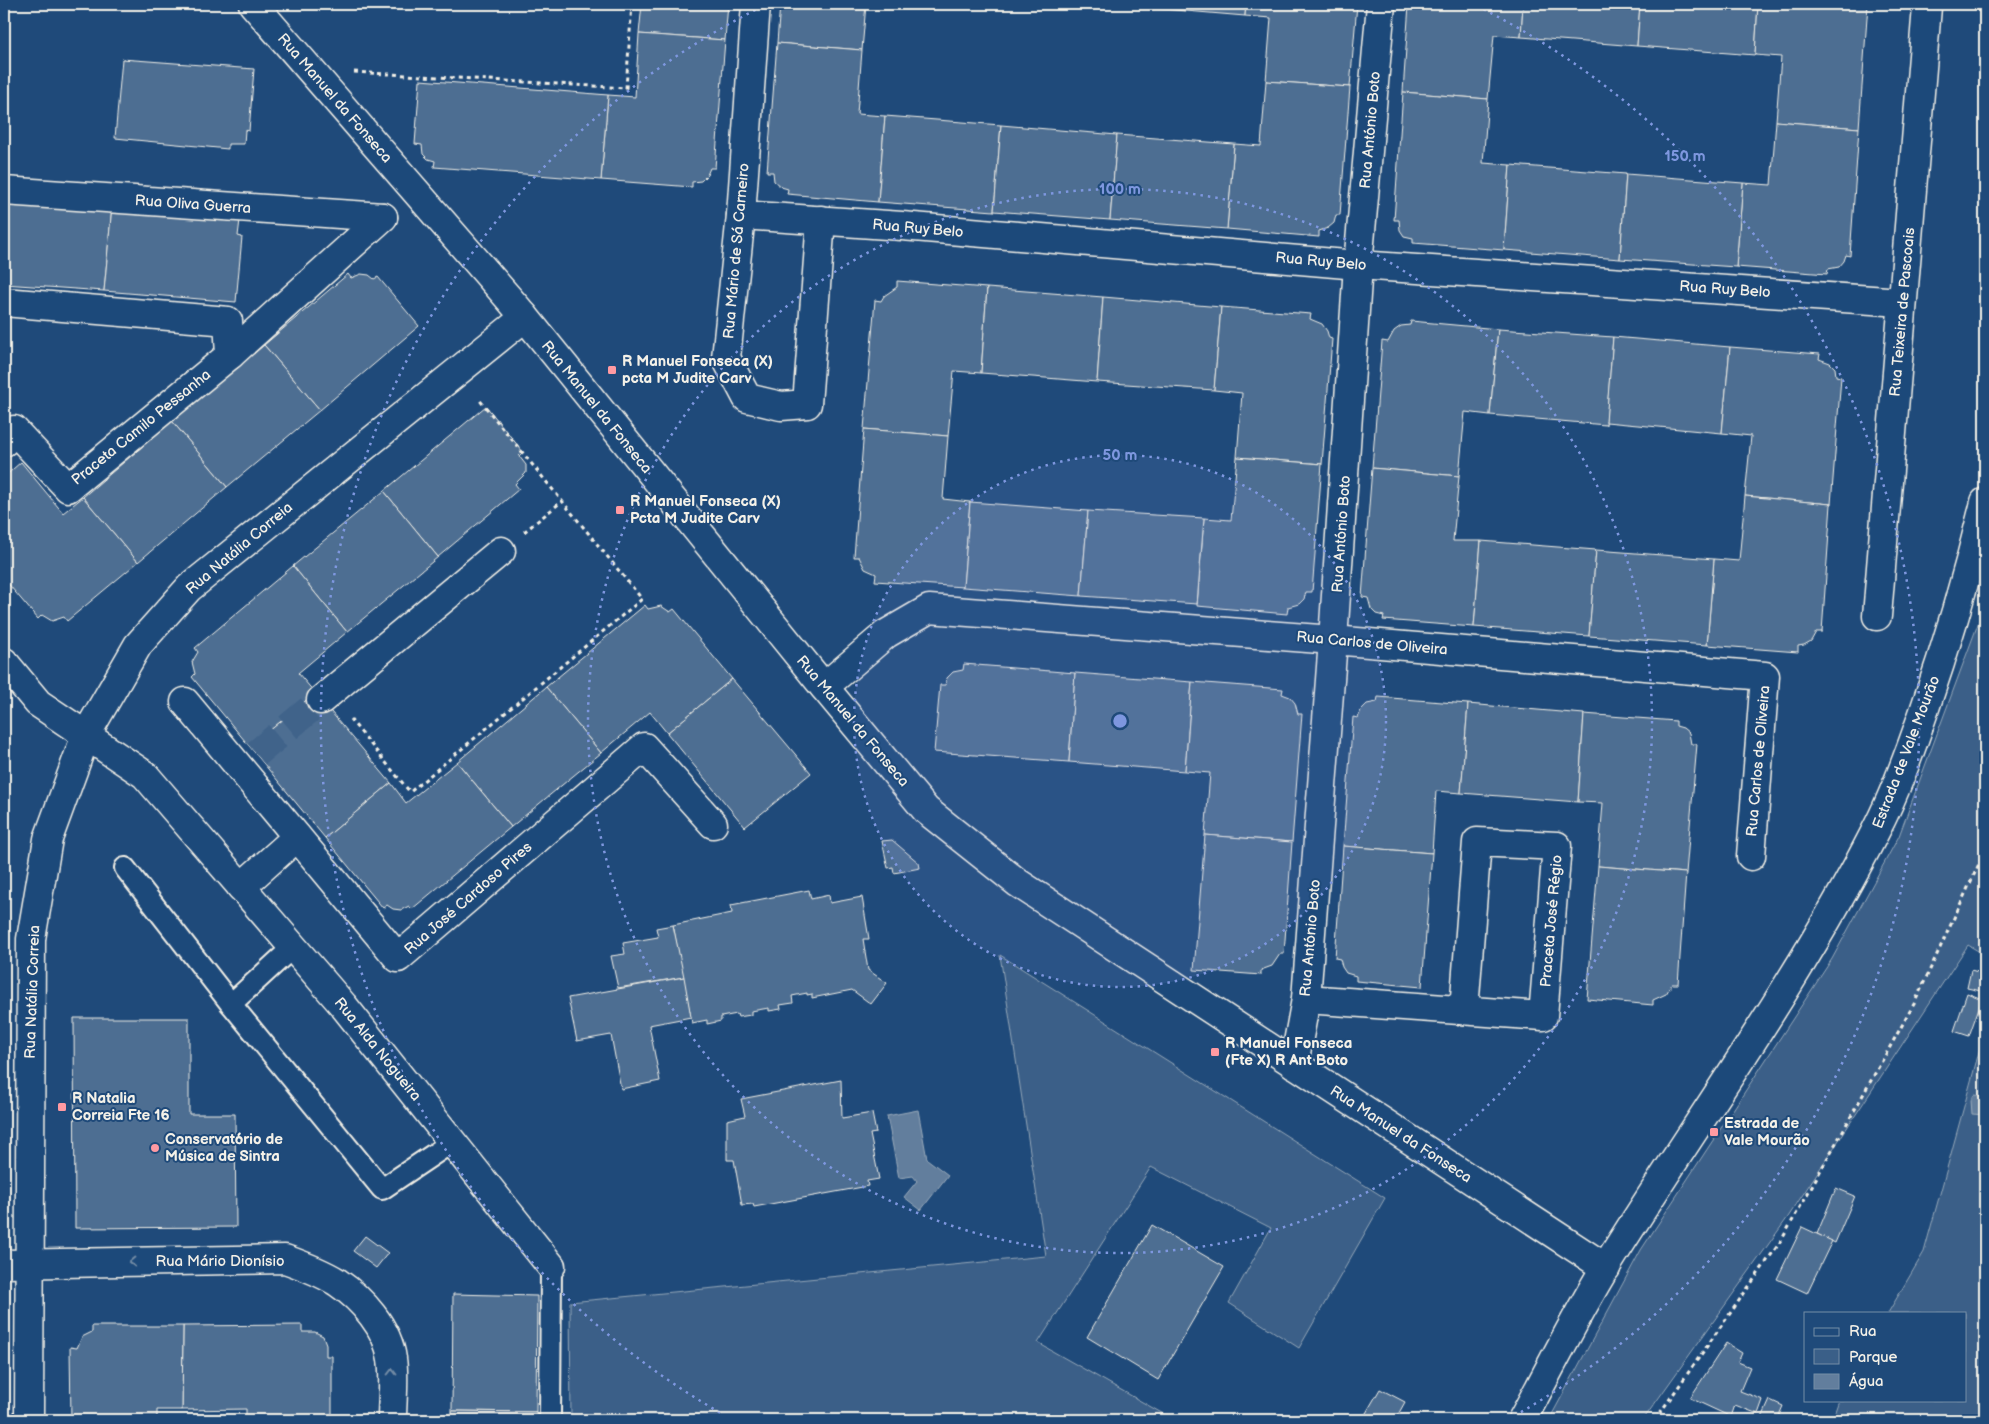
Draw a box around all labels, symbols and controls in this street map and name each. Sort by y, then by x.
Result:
street label: Rua Manuel da Fonseca [273,30,396,167]
street label: Rua António Boto [1356,71,1385,190]
text: 150 m [1664,147,1706,166]
street label: Rua Mário de Sá Carneiro [719,162,754,340]
text: 100 m [1099,180,1141,199]
street label: Rua Oliva Guerra [134,191,252,218]
street label: Rua Ruy Belo [872,215,964,242]
street label: Rua Teixeira de Pascoais [1886,226,1919,397]
street label: Rua Ruy Belo [1275,248,1367,275]
street label: Rua Ruy Belo [1679,277,1771,302]
street label: Rua Manuel da Fonseca [537,337,656,478]
place label: R Manuel Fonseca (X) pcta M Judite Carv [622,352,773,388]
marker: R Manuel Fonseca (X) pcta M Judite Carv [606,364,618,376]
street label: Praceta Camilo Pessanha [68,365,215,489]
text: 50 m [1103,446,1138,465]
street label: Rua António Boto [1328,475,1355,593]
place label: R Manuel Fonseca (X) Pcta M Judite Carv [630,492,781,528]
street label: Rua Natália Correia [182,498,297,599]
marker: R Manuel Fonseca (X) Pcta M Judite Carv [614,504,626,516]
street label: Rua Carlos de Oliveira [1296,627,1448,660]
street label: Rua Manuel da Fonseca [792,652,913,791]
street label: Estrada de Vale Mourão [1868,673,1944,831]
street label: Rua Carlos de Oliveira [1742,685,1775,837]
centre of rings [1111,712,1129,730]
street label: Rua José Cardoso Pires [401,837,537,959]
street label: Praceta José Régio [1536,854,1567,988]
street label: Rua António Boto [1296,879,1325,998]
street label: Rua Natália Correia [21,925,44,1059]
street label: Rua Alda Nogueira [330,994,425,1105]
place label: R Manuel Fonseca (Fte X) R Ant Boto [1225,1034,1352,1070]
marker: R Manuel Fonseca (Fte X) R Ant Boto [1209,1046,1221,1058]
street label: Rua Manuel da Fonseca [1326,1081,1475,1187]
place label: R Natalia Correia Fte 16 [72,1089,170,1125]
marker: R Natalia Correia Fte 16 [56,1101,68,1113]
place label: Estrada de Vale Mourão [1724,1114,1810,1150]
marker: Estrada de Vale Mourão [1708,1126,1720,1138]
place label: Conservatório de Música de Sintra [165,1130,283,1166]
marker: Conservatório de Música de Sintra [149,1142,161,1154]
street label: Rua Mário Dionísio [156,1252,284,1271]
one-way arrow [128,1257,136,1267]
legend [1804,1312,1966,1402]
text: Rua [1849,1322,1877,1341]
text: Parque [1849,1348,1898,1367]
one-way arrow [387,1367,397,1375]
text: Água [1849,1372,1884,1391]

